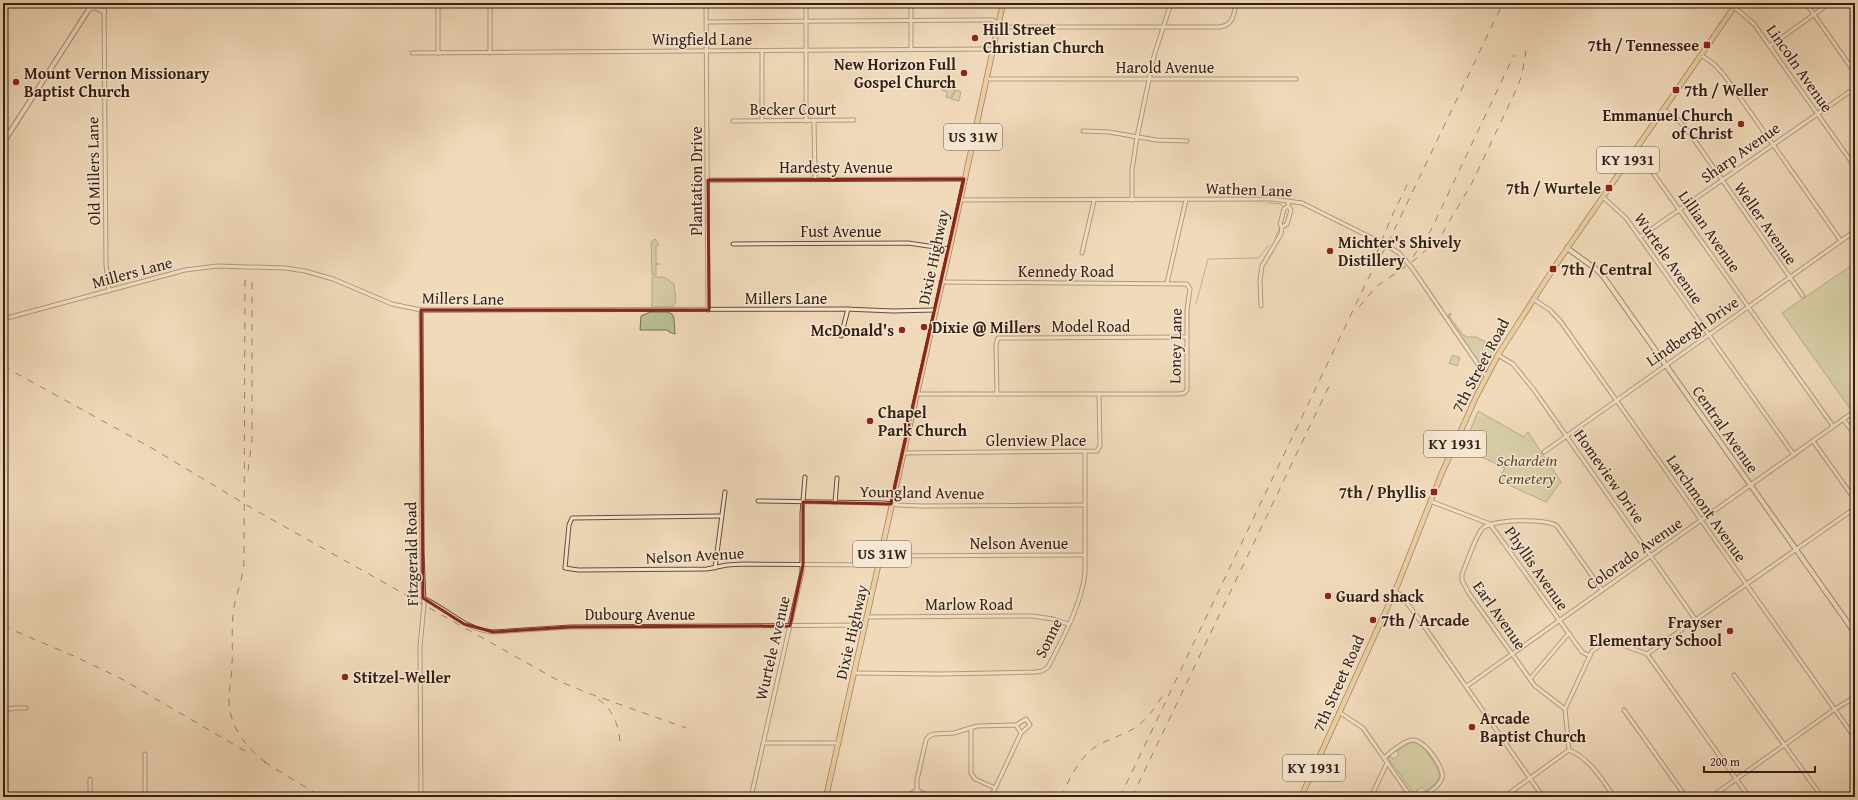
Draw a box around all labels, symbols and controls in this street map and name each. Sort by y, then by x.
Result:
place label: Hill Street Christian Church [983,17,1105,59]
street label: Lincoln Avenue [1761,19,1839,117]
street label: Wingfield Lane [652,27,752,51]
marker: Hill Street Christian Church [970,33,980,43]
place label: 7th / Tennessee [1588,33,1699,57]
marker: 7th / Tennessee [1702,40,1712,50]
place label: New Horizon Full Gospel Church [834,52,957,94]
street label: Harold Avenue [1116,55,1214,79]
place label: Mount Vernon Missionary Baptist Church [24,61,210,103]
marker: New Horizon Full Gospel Church [959,68,969,78]
marker: Mount Vernon Missionary Baptist Church [11,77,21,87]
place label: 7th / Weller [1684,78,1769,102]
marker: 7th / Weller [1671,85,1681,95]
street label: Becker Court [750,97,837,121]
place label: Emmanuel Church of Christ [1602,103,1734,145]
street label: Old Millers Lane [80,116,106,226]
street label: Sharp Avenue [1695,116,1785,188]
marker: Emmanuel Church of Christ [1736,119,1746,129]
road number: US 31W [944,124,1002,150]
street label: Plantation Drive [684,126,708,236]
road number: KY 1931 [1597,147,1659,173]
street label: Hardesty Avenue [779,155,893,179]
street label: Wathen Lane [1205,175,1293,203]
place label: 7th / Wurtele [1506,176,1601,200]
street label: Weller Avenue [1729,177,1803,269]
marker: 7th / Wurtele [1604,183,1614,193]
street label: Lillian Avenue [1673,185,1747,277]
street label: Dixie Highway [911,207,955,307]
street label: Wurtele Avenue [1629,207,1709,309]
street label: Fust Avenue [800,219,882,243]
place label: Michter's Shively Distillery [1338,230,1462,272]
marker: Michter's Shively Distillery [1325,246,1335,256]
street label: Millers Lane [89,250,175,294]
place label: 7th / Central [1561,257,1652,281]
street label: Kennedy Road [1018,259,1114,283]
marker: 7th / Central [1548,264,1558,274]
street label: Millers Lane [422,285,504,311]
street label: Millers Lane [745,286,827,310]
street label: Lindbergh Drive [1641,290,1743,372]
street label: Loney Lane [1162,308,1188,384]
street label: 7th Street Road [1445,313,1515,416]
street label: Model Road [1052,314,1131,338]
place label: Dixie @ Millers [932,315,1041,339]
place label: McDonald's [811,318,894,342]
marker: Dixie @ Millers [919,322,929,332]
marker: McDonald's [897,325,907,335]
street label: Central Avenue [1687,380,1765,478]
place label: Chapel Park Church [878,400,967,442]
marker: Chapel Park Church [865,416,875,426]
street label: Homeview Drive [1569,424,1651,528]
street label: Glenview Place [986,428,1086,452]
road number: KY 1931 [1424,431,1486,457]
park label: Schardein Cemetery [1497,448,1557,490]
street label: Larchmont Avenue [1661,449,1753,567]
street label: Youngland Avenue [859,479,985,505]
place label: 7th / Phyllis [1339,480,1426,504]
marker: 7th / Phyllis [1429,487,1439,497]
street label: Fitzgerald Road [398,501,424,606]
street label: Colorado Avenue [1581,511,1687,595]
street label: Phyllis Avenue [1499,521,1575,615]
street label: Nelson Avenue [970,531,1068,555]
street label: Nelson Avenue [645,540,745,570]
road number: US 31W [853,541,911,567]
street label: Earl Avenue [1467,576,1533,654]
street label: Dixie Highway [828,582,874,682]
place label: Guard shack [1336,584,1425,608]
marker: Guard shack [1323,591,1333,601]
street label: Marlow Road [925,592,1013,616]
street label: Wurtele Avenue [748,593,796,703]
street label: Dubourg Avenue [585,602,695,626]
place label: 7th / Arcade [1381,608,1470,632]
place label: Frayser Elementary School [1589,610,1723,652]
street label: Sonne [1028,614,1068,662]
marker: 7th / Arcade [1368,615,1378,625]
marker: Frayser Elementary School [1725,626,1735,636]
street label: 7th Street Road [1306,631,1370,735]
place label: Stitzel-Weller [353,665,451,689]
marker: Stitzel-Weller [340,672,350,682]
place label: Arcade Baptist Church [1480,706,1587,748]
marker: Arcade Baptist Church [1467,722,1477,732]
scale bar [1704,748,1815,774]
text: 200 m [1710,753,1740,770]
road number: KY 1931 [1283,755,1345,781]

